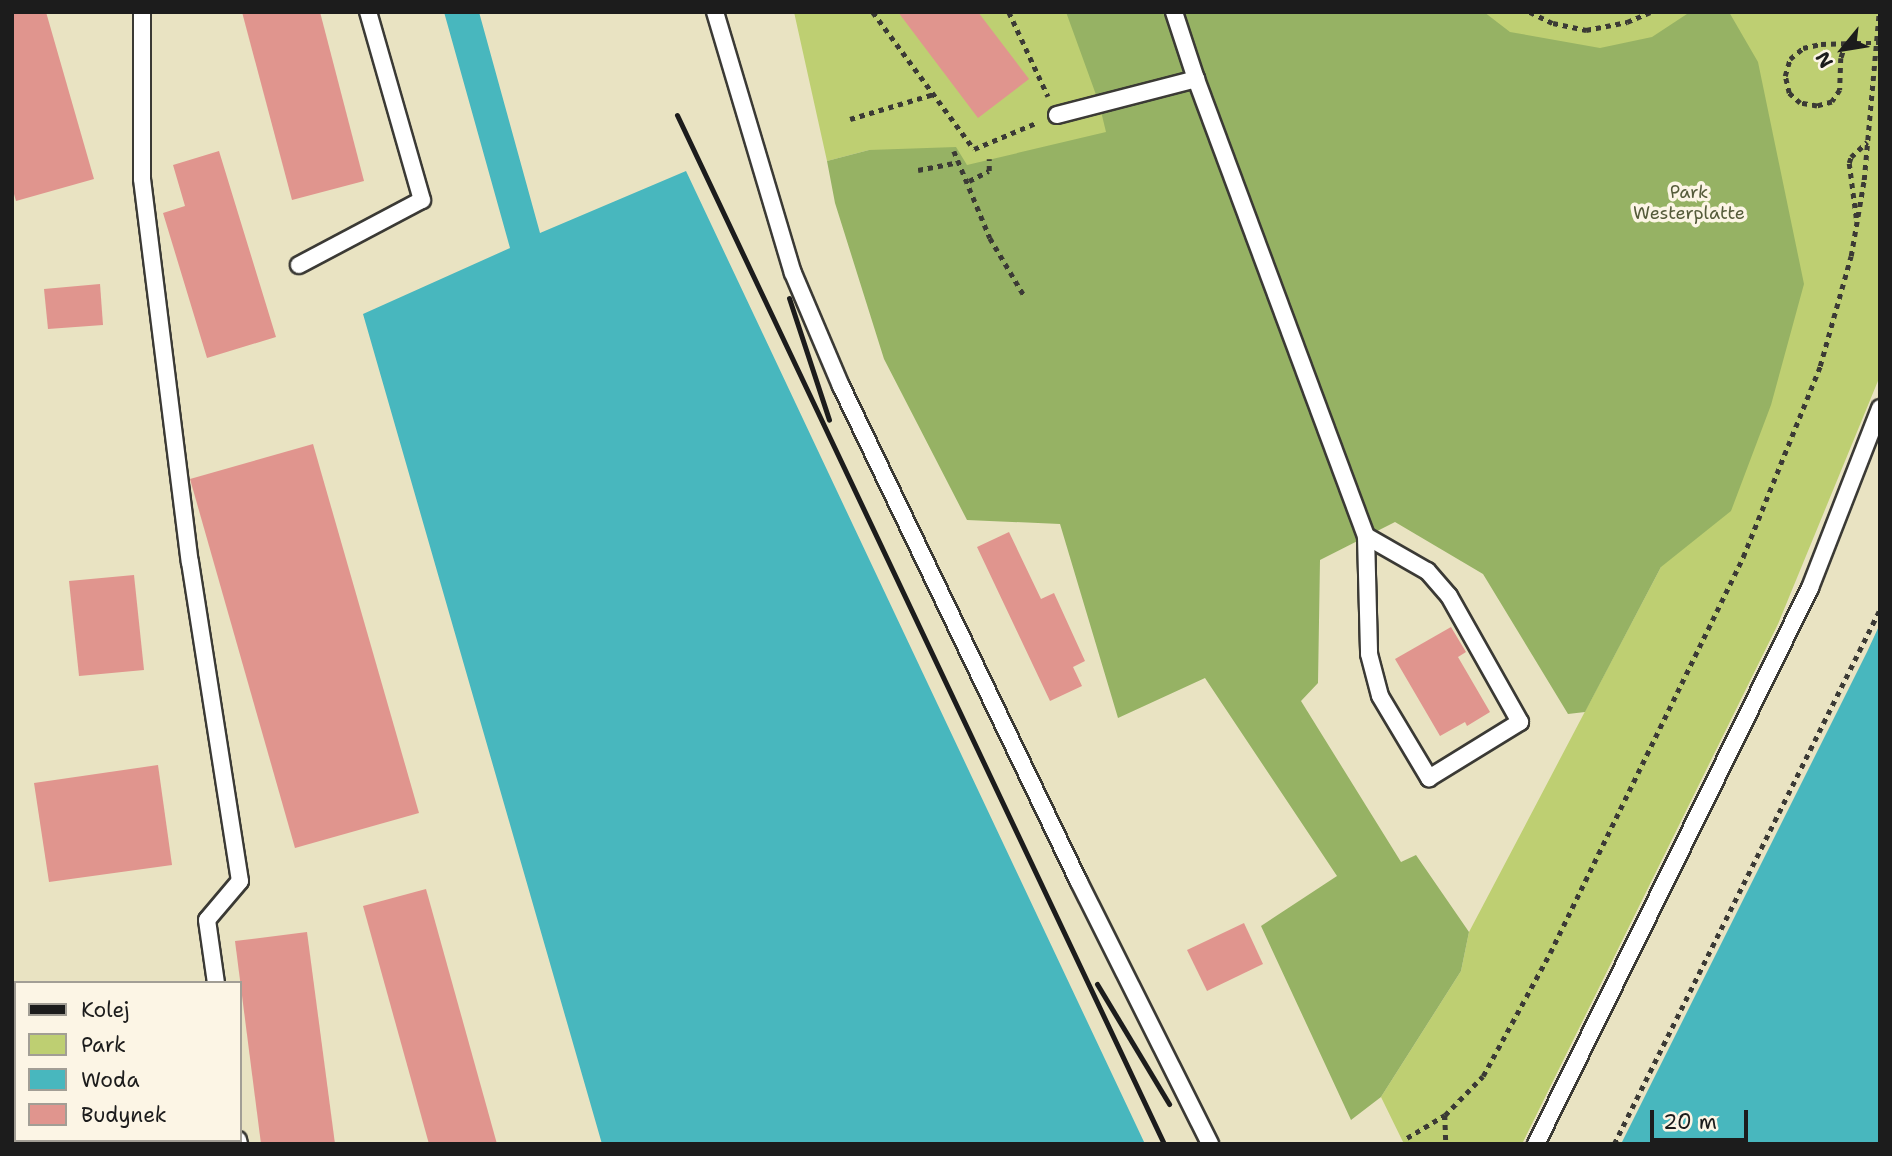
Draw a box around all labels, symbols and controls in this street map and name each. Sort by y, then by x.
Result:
north arrow [1808,14,1878,84]
text: N [1810,47,1839,73]
park label: Park Westerplatte [1633,182,1745,224]
legend [14,981,242,1142]
text: Kolej [81,996,130,1024]
text: Park [81,1031,126,1059]
text: Woda [81,1066,139,1094]
scale bar [1654,1096,1752,1140]
text: Budynek [81,1101,167,1129]
text: 20 m [1663,1108,1717,1136]

